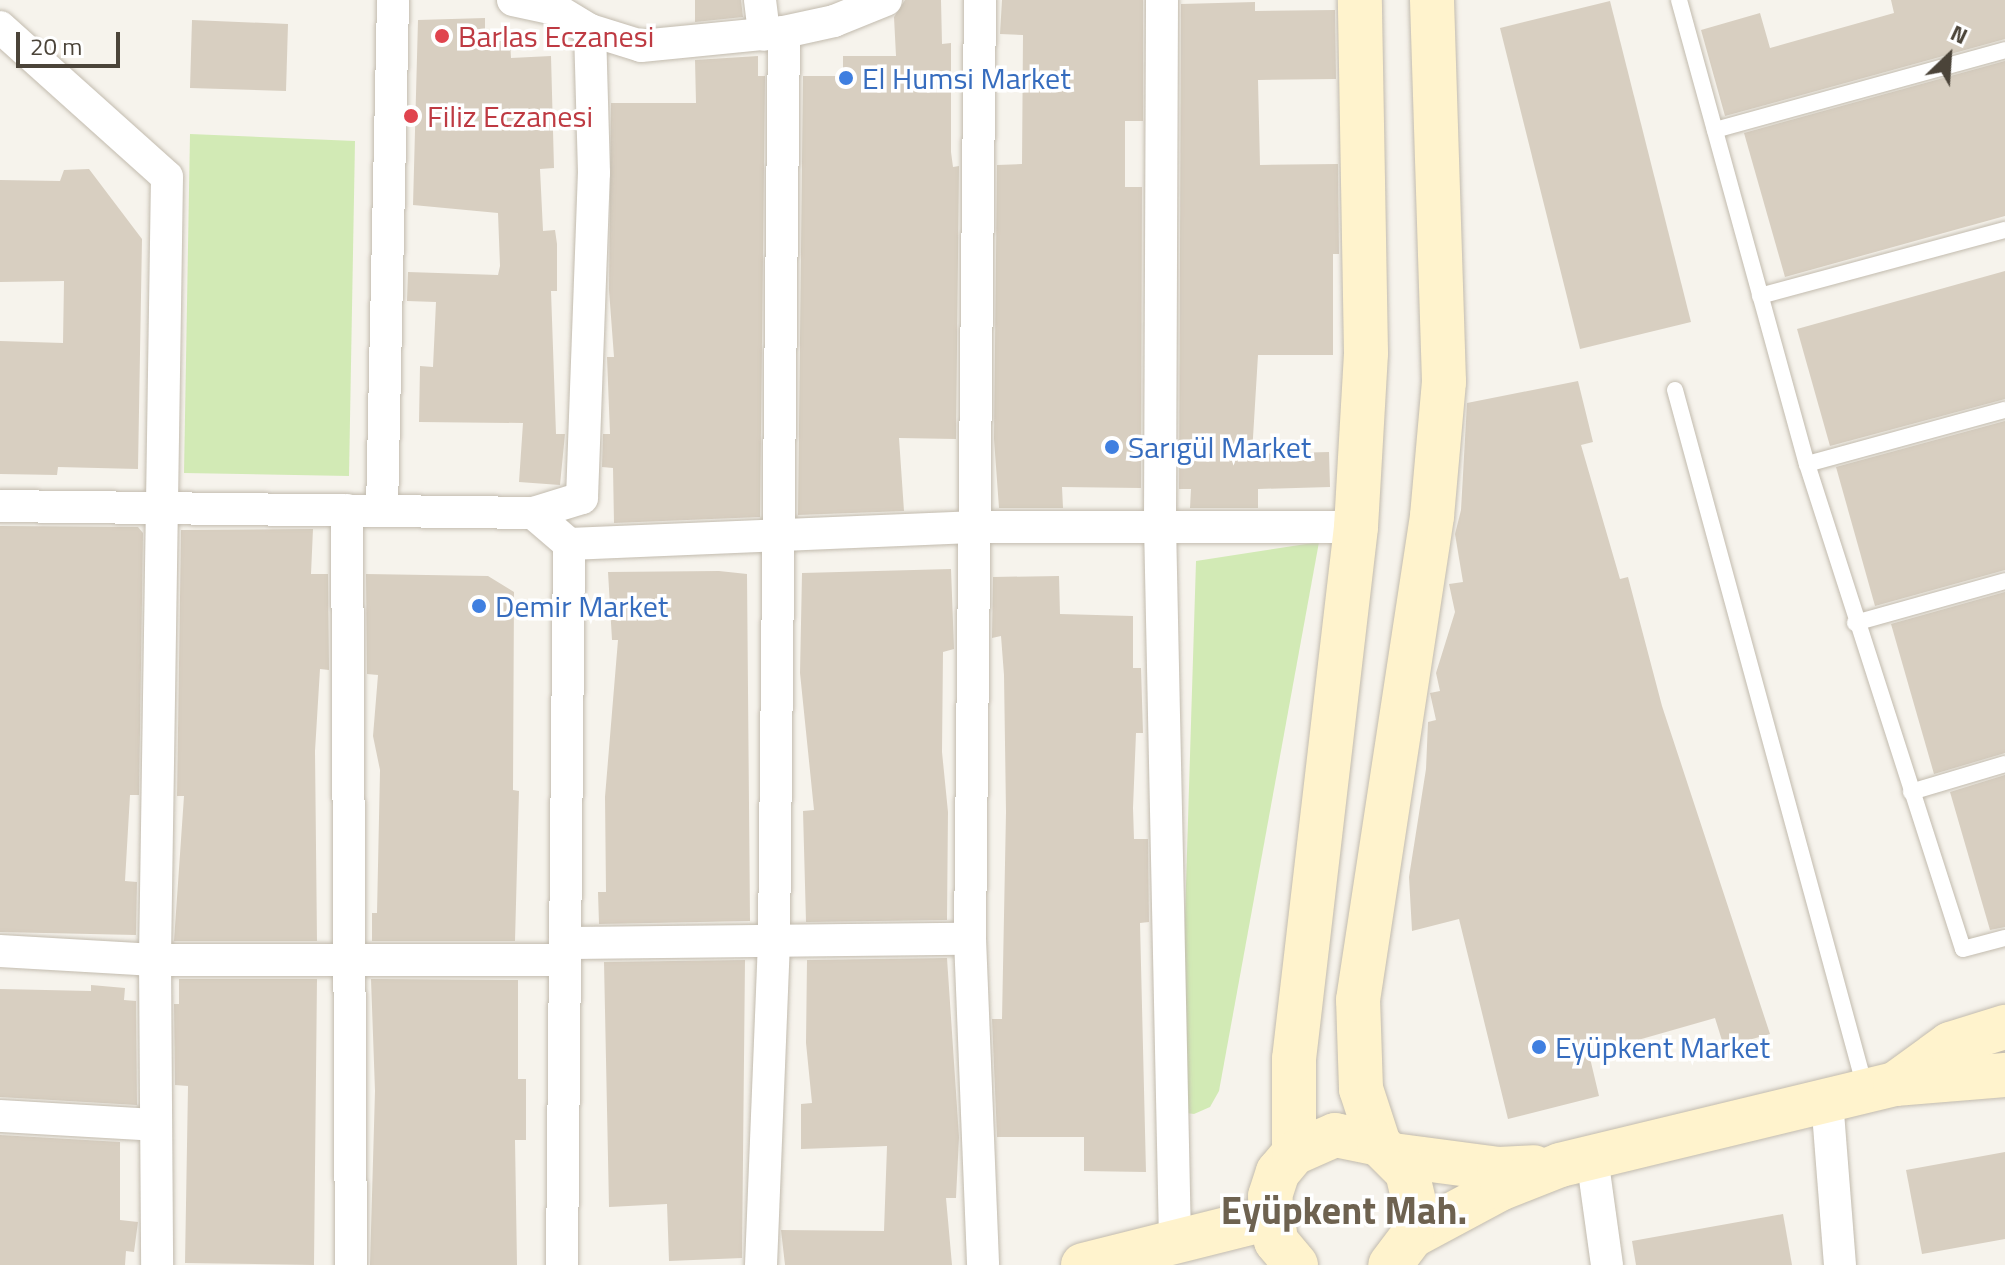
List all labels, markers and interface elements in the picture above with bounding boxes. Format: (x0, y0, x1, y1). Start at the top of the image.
scale bar (20, 16, 124, 66)
north arrow (1909, 16, 1989, 96)
text: N (1945, 16, 1973, 53)
place label: Barlas Eczanesi (458, 18, 654, 54)
marker: Barlas Eczanesi (433, 27, 451, 45)
text: 20 m (30, 28, 82, 64)
place label: El Humsi Market (862, 60, 1071, 96)
marker: El Humsi Market (837, 69, 855, 87)
place label: Filiz Eczanesi (427, 98, 593, 134)
marker: Filiz Eczanesi (402, 107, 420, 125)
place label: Sarıgül Market (1128, 429, 1311, 465)
marker: Sarıgül Market (1103, 438, 1121, 456)
place label: Demir Market (495, 588, 668, 624)
marker: Demir Market (470, 597, 488, 615)
place label: Eyüpkent Market (1555, 1029, 1770, 1065)
marker: Eyüpkent Market (1530, 1038, 1548, 1056)
district label: Eyüpkent Mah. (1221, 1188, 1467, 1234)

